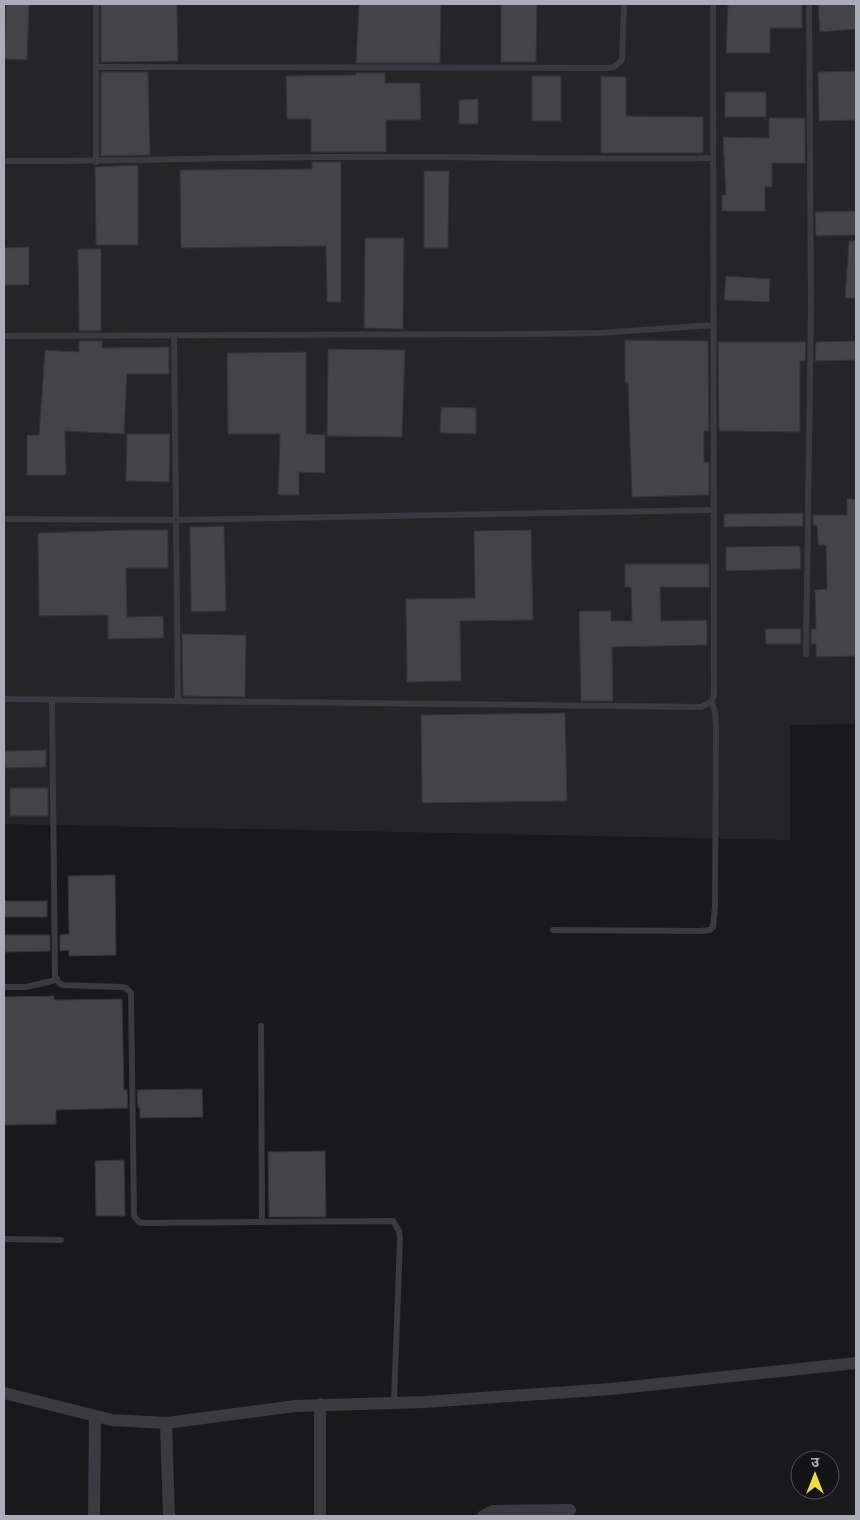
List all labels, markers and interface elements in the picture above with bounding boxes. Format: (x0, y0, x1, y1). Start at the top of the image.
north arrow (790, 1450, 840, 1500)
text: उ (811, 1454, 820, 1471)

